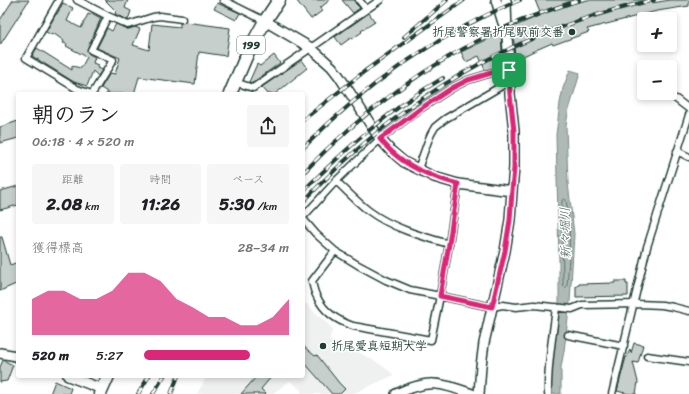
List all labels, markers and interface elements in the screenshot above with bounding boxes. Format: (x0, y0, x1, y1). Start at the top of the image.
map controls (637, 12, 677, 100)
button: + (637, 12, 677, 52)
place label: 折尾警察署折尾駅前交番 (432, 21, 564, 43)
marker: 折尾警察署折尾駅前交番 (567, 27, 577, 37)
road number: 199 (237, 36, 265, 54)
pin (492, 53, 526, 87)
icon: arrive (498, 59, 520, 81)
button: − (637, 60, 677, 100)
text: 朝のラン (32, 95, 120, 134)
button: share (247, 105, 289, 147)
text: 06:18 · 4 × 520 m (32, 130, 134, 153)
text: 距離 (62, 170, 84, 189)
text: 時間 (149, 170, 171, 189)
text: ペース (232, 170, 264, 189)
text: 2.08 (46, 189, 82, 219)
text: 11:26 (141, 189, 180, 219)
text: 5:30 (219, 189, 255, 219)
text: km (82, 197, 99, 216)
text: /km (255, 197, 277, 216)
water label: 新々堀川 (553, 207, 577, 259)
text: 獲得標高 (32, 236, 84, 259)
text: 28–34 m (238, 236, 289, 259)
place label: 折尾愛真短期大学 (331, 335, 427, 357)
marker: 折尾愛真短期大学 (318, 341, 328, 351)
text: 520 m (32, 344, 69, 367)
text: 5:27 (96, 344, 123, 367)

